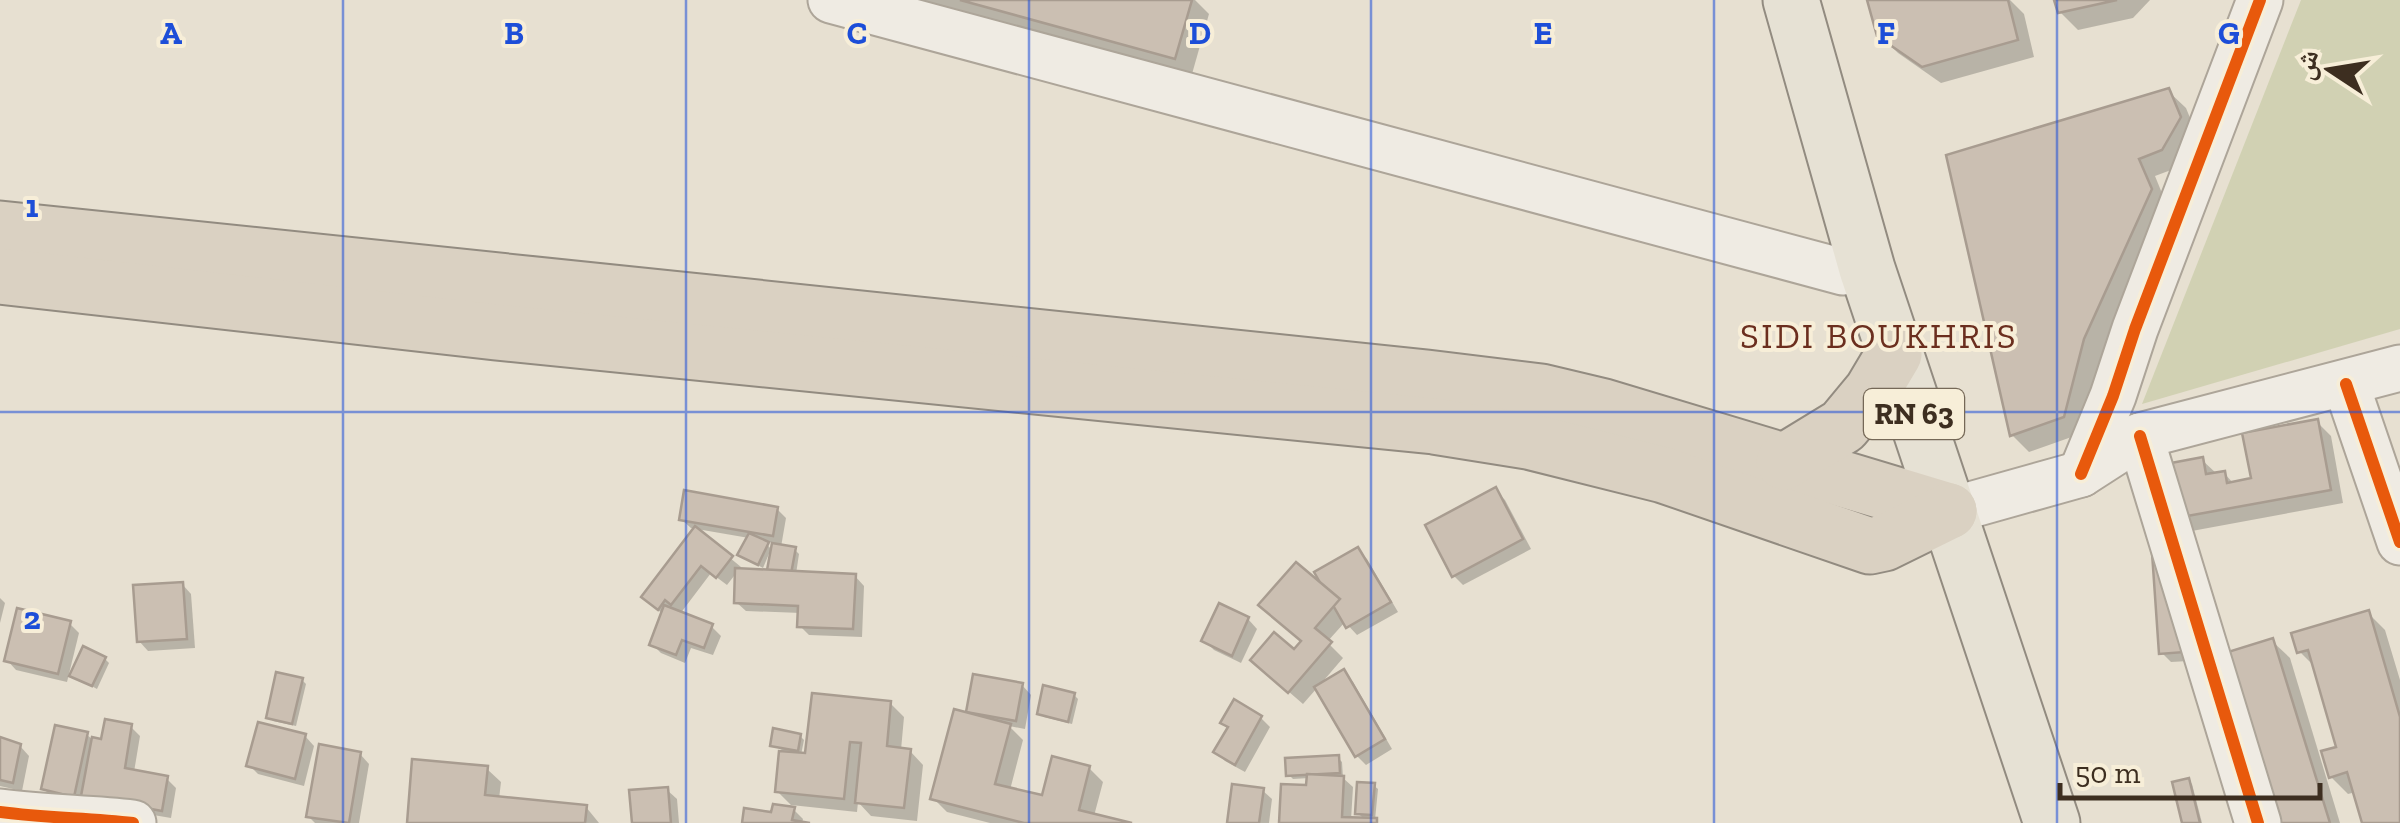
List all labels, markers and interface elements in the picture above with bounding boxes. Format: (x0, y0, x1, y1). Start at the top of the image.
text: A (160, 14, 182, 52)
text: B (504, 14, 524, 52)
text: C (847, 14, 867, 52)
text: D (1189, 14, 1211, 52)
text: E (1534, 14, 1552, 52)
text: F (1877, 14, 1895, 52)
text: G (2218, 14, 2240, 52)
north arrow (2280, 20, 2380, 120)
text: ش (2287, 47, 2325, 83)
text: 1 (26, 187, 39, 225)
district label: SIDI BOUKHRIS (1740, 315, 2018, 357)
road number: RN 63 (1864, 389, 1964, 439)
text: 2 (23, 599, 41, 637)
scale bar (2060, 738, 2320, 800)
text: 50 m (2075, 755, 2140, 791)

